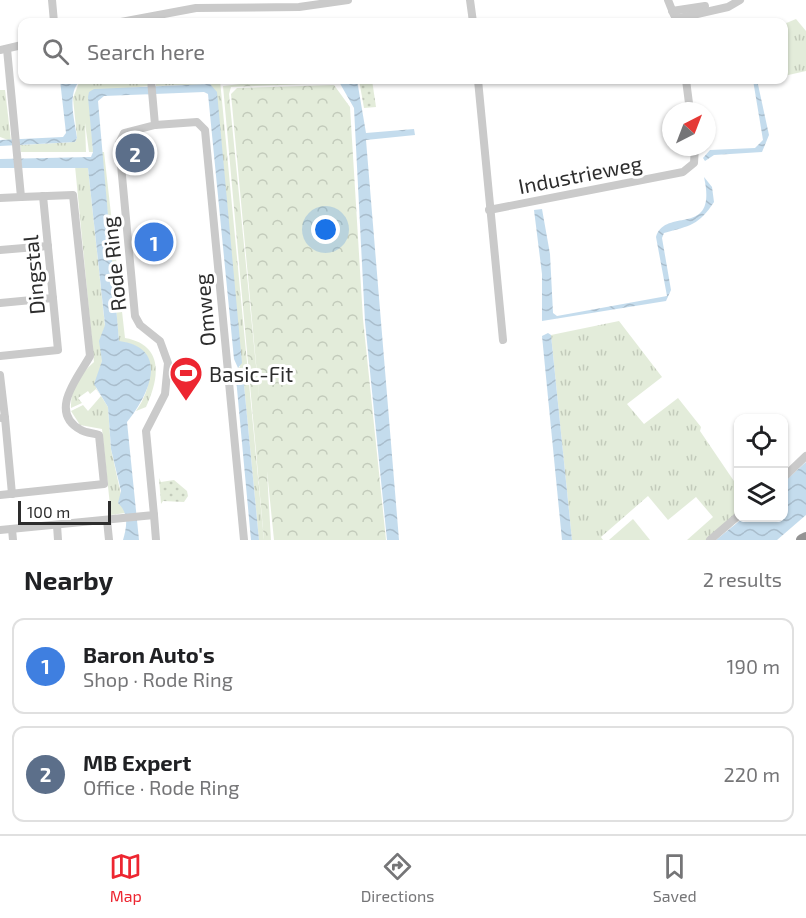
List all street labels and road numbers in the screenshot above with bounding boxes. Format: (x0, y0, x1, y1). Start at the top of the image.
street label: Industrieweg (516, 150, 644, 198)
street label: Rode Ring (96, 215, 130, 312)
street label: Dingstal (17, 234, 49, 316)
street label: Omweg (188, 272, 220, 347)

